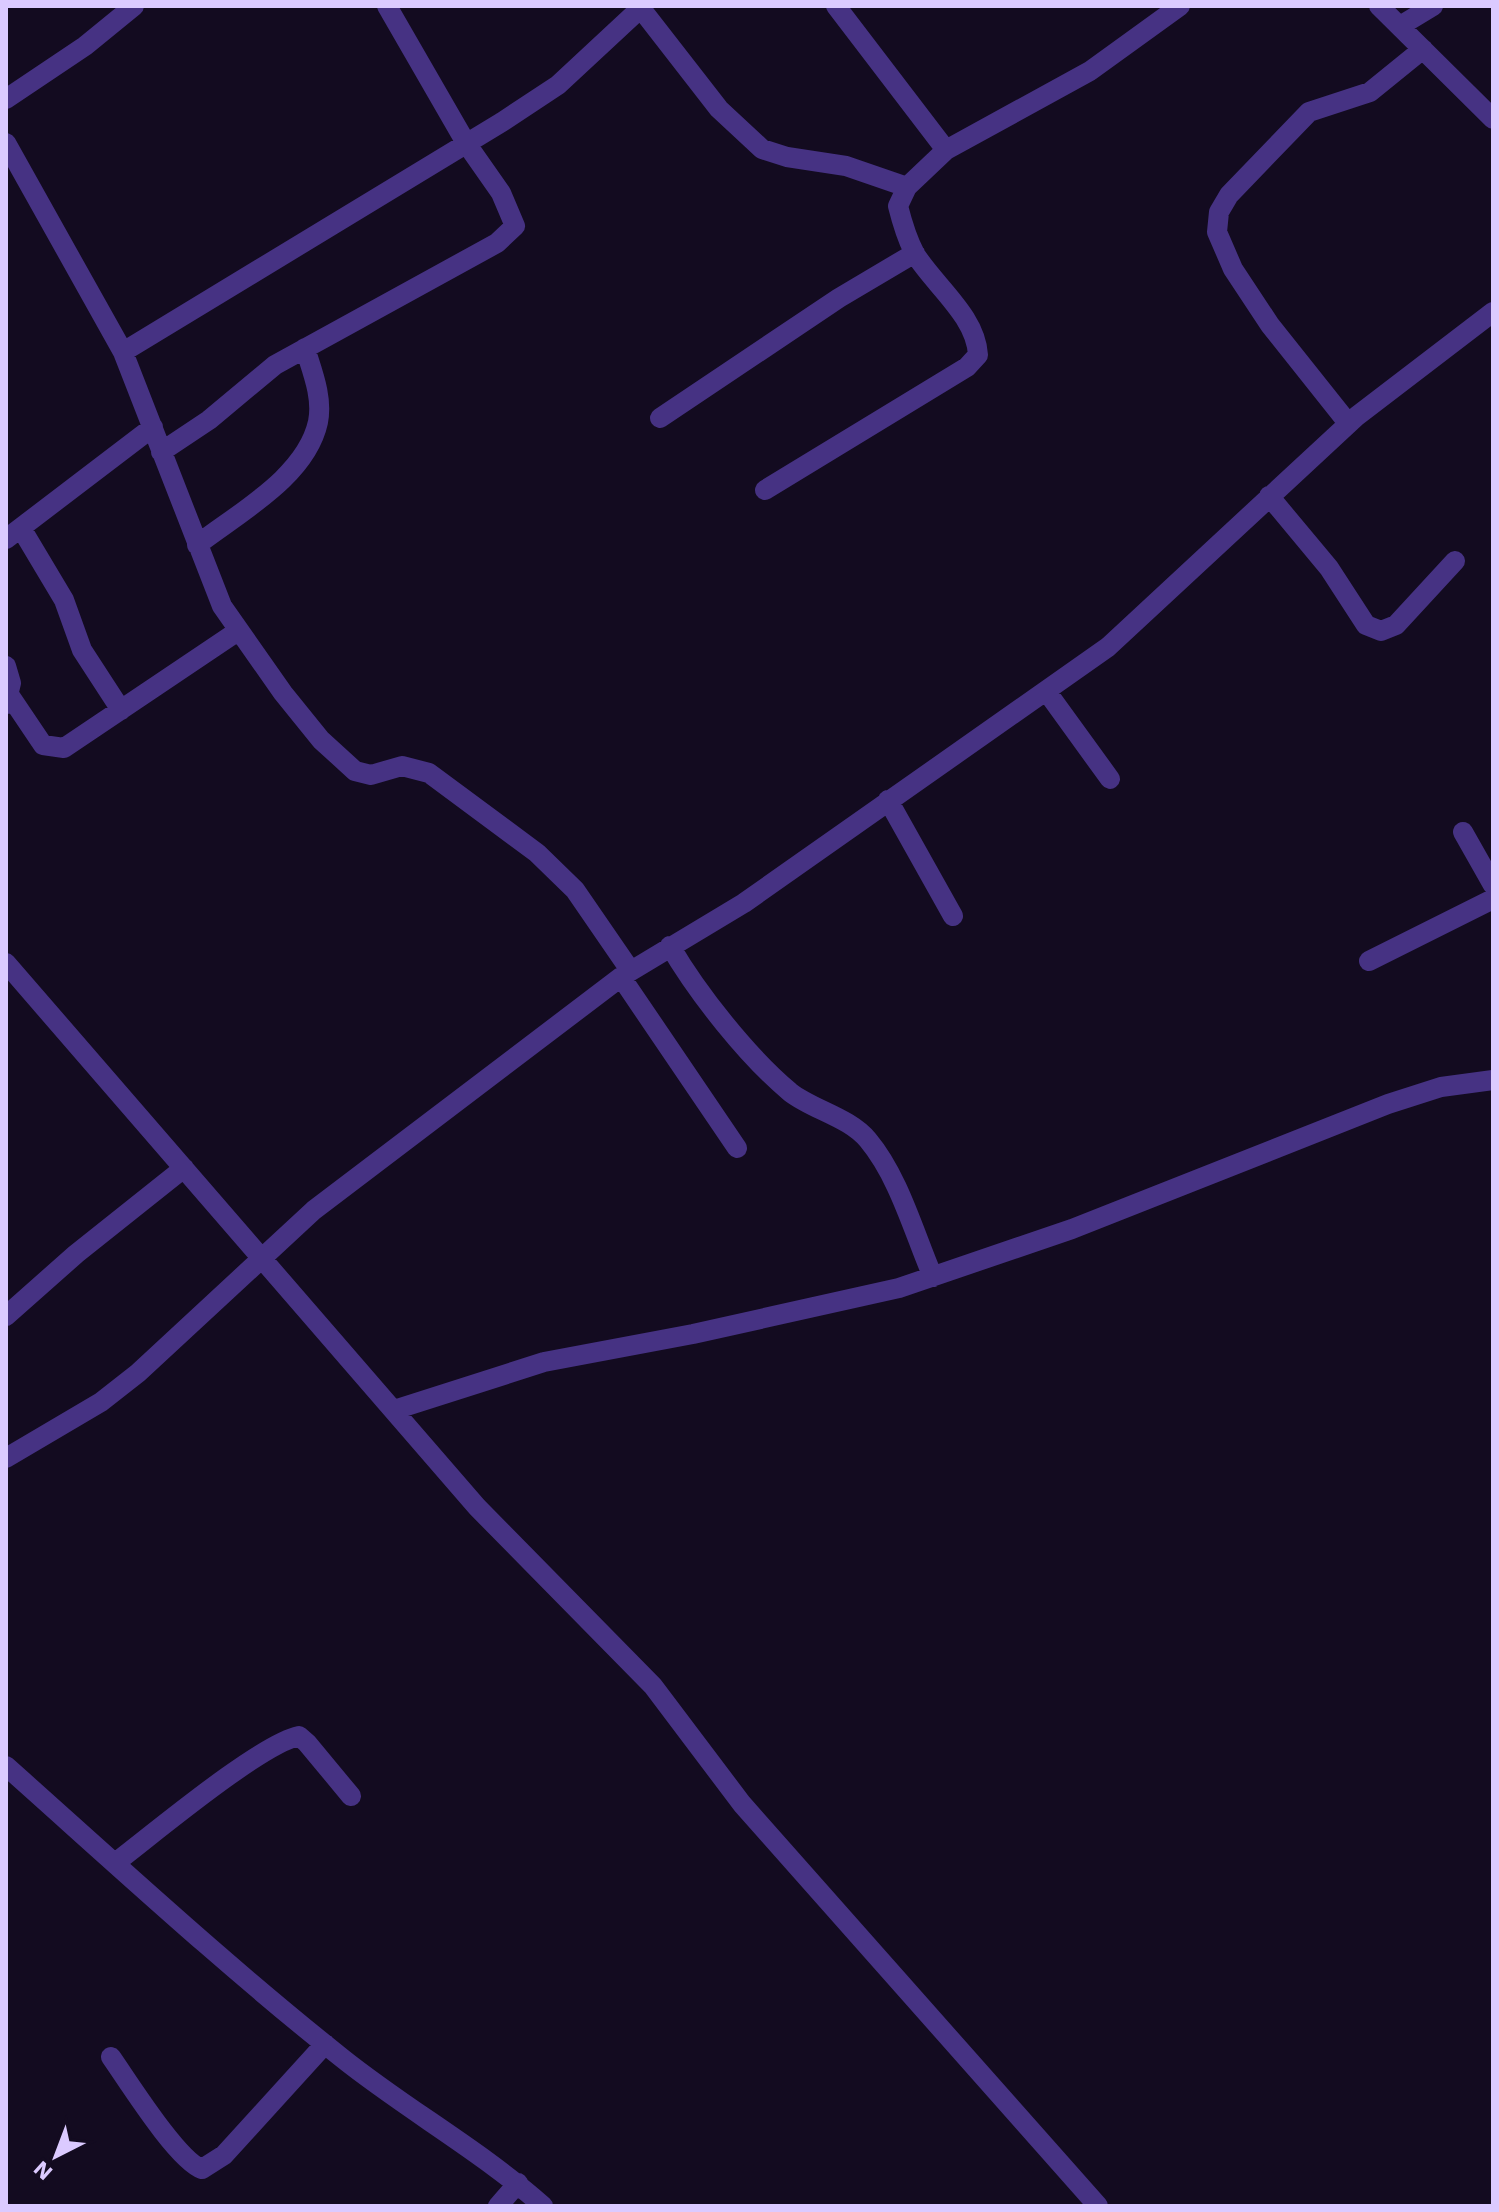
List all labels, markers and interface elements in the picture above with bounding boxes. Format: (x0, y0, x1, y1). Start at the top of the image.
north arrow (16, 2116, 96, 2196)
text: N (29, 2156, 57, 2185)

